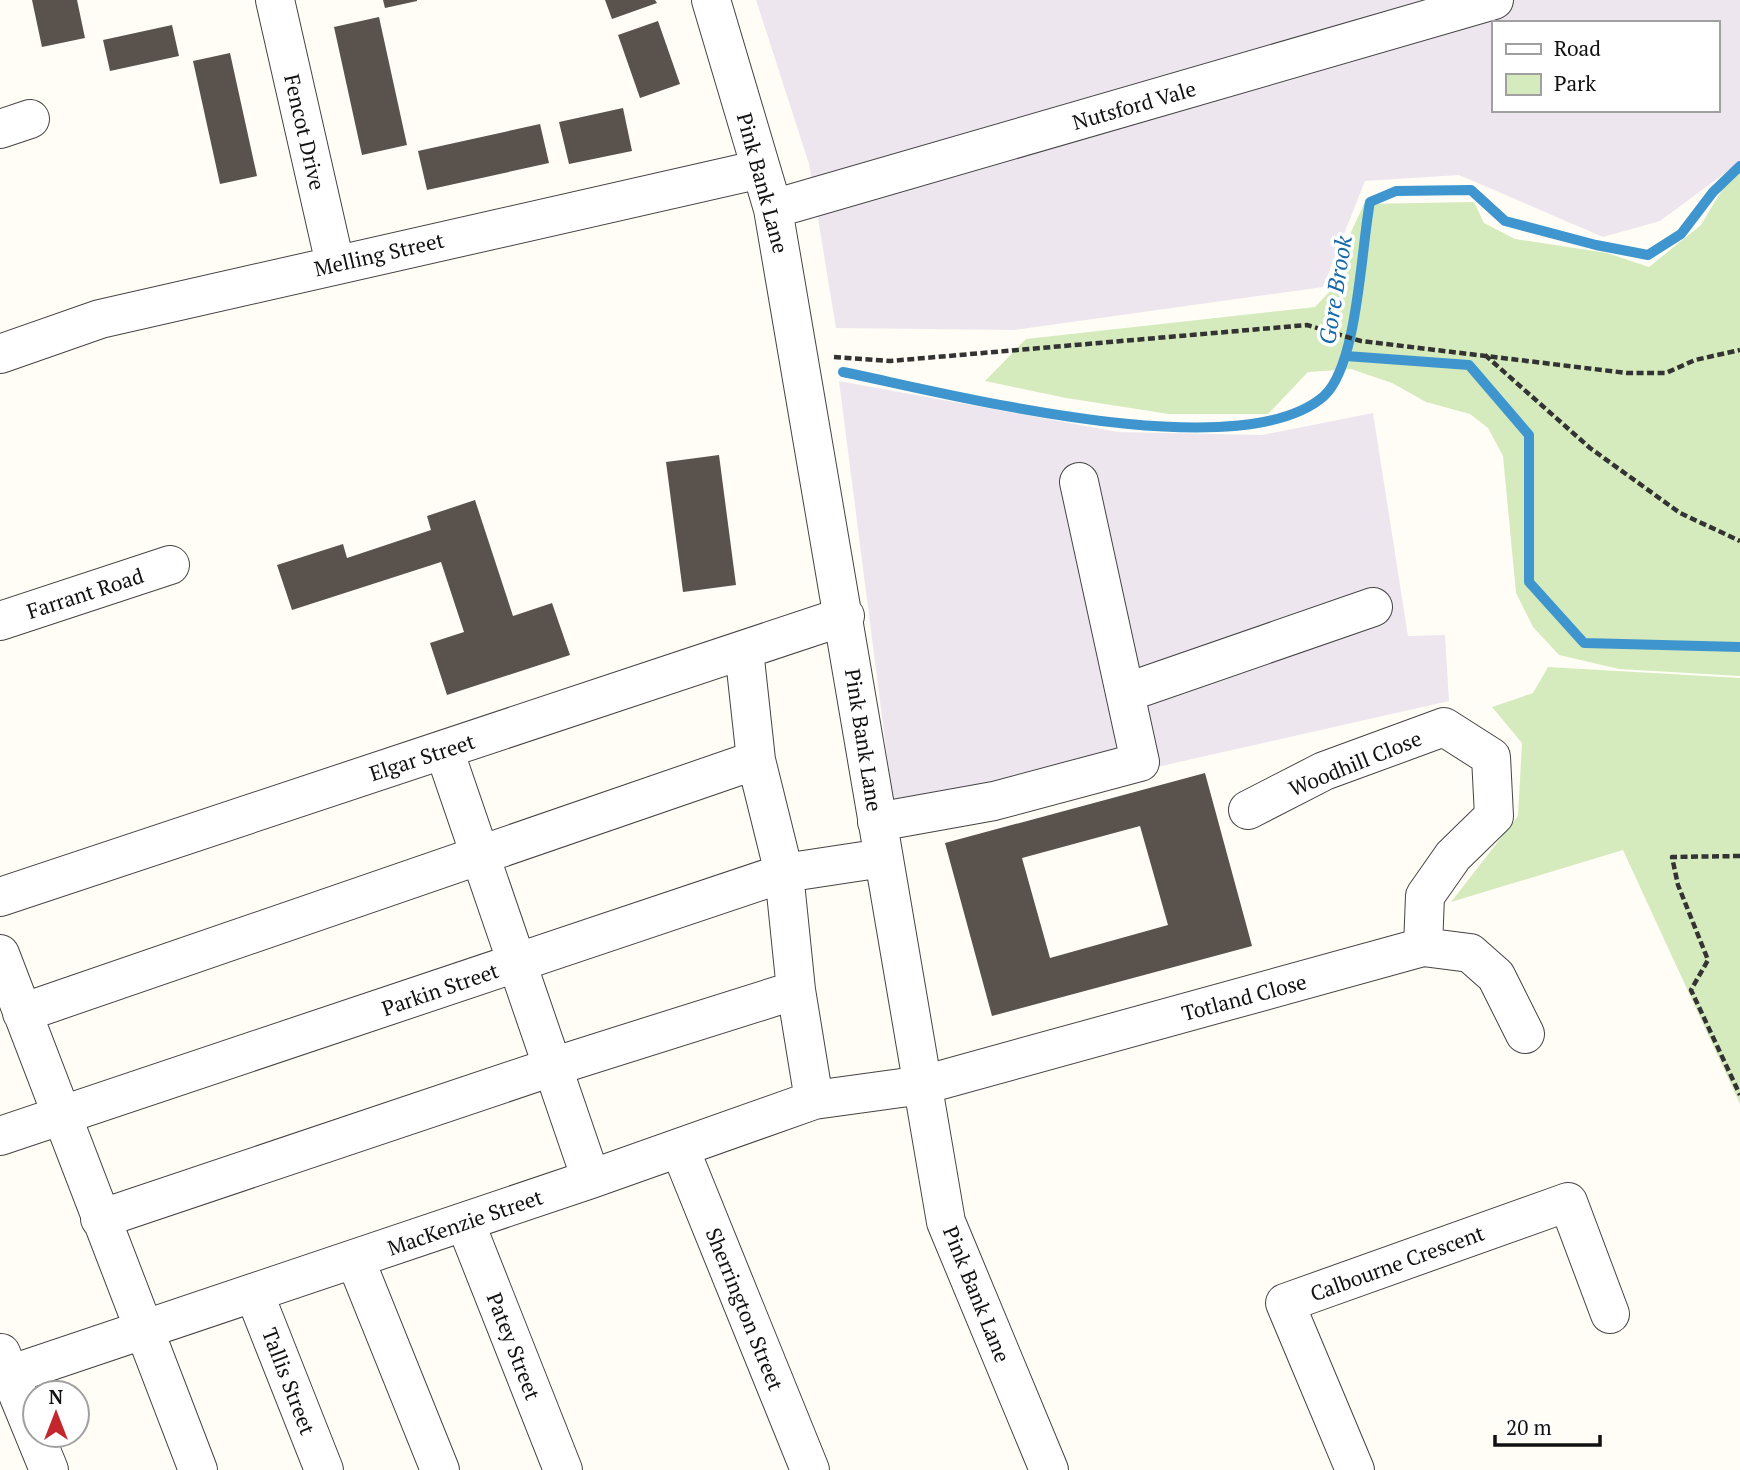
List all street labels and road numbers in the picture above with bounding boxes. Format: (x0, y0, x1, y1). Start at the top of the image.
street label: Fencot Drive (278, 71, 332, 193)
street label: Nutsford Vale (1069, 74, 1199, 136)
street label: Pink Bank Lane (731, 110, 795, 256)
street label: Melling Street (311, 225, 447, 283)
street label: Farrant Road (23, 561, 147, 625)
street label: Pink Bank Lane (839, 667, 889, 813)
street label: Woodhill Close (1285, 724, 1425, 802)
street label: Elgar Street (366, 727, 479, 787)
street label: Parkin Street (378, 956, 502, 1022)
street label: Totland Close (1178, 967, 1310, 1027)
street label: MacKenzie Street (384, 1182, 547, 1262)
street label: Calbourne Crescent (1306, 1218, 1488, 1307)
street label: Pink Bank Lane (937, 1222, 1017, 1366)
street label: Sherrington Street (700, 1223, 790, 1395)
street label: Patey Street (481, 1288, 547, 1404)
street label: Tallis Street (256, 1324, 322, 1439)

